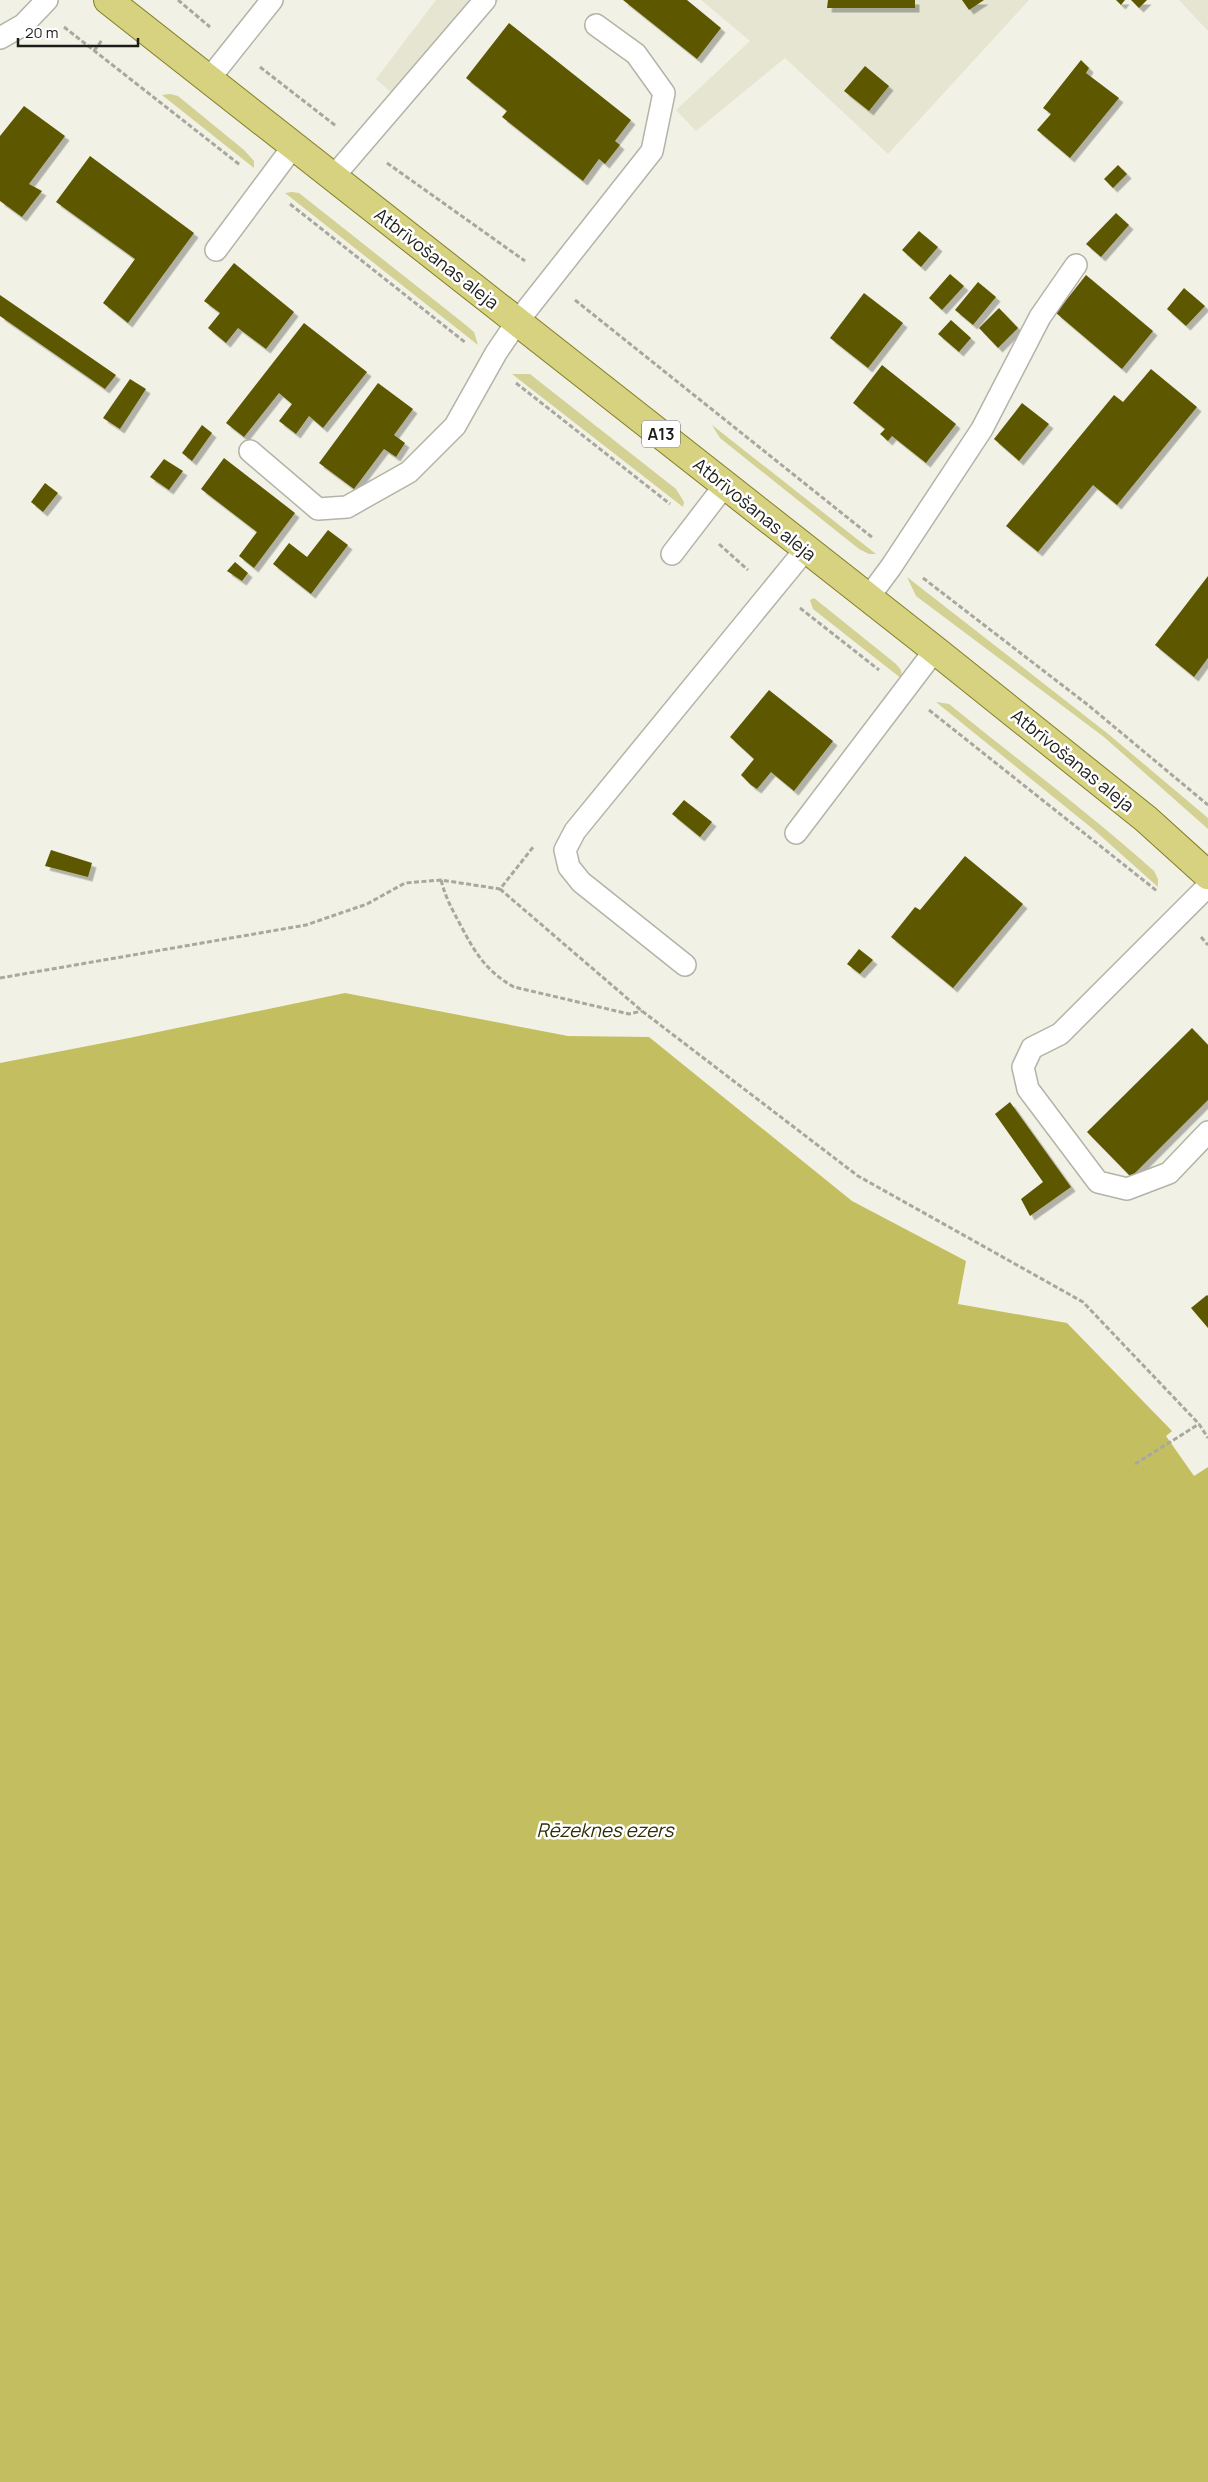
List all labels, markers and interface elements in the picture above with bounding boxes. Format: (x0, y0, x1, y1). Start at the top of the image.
scale bar (18, 15, 138, 47)
text: 20 m (25, 22, 58, 43)
street label: Atbrīvošanas aleja (370, 202, 504, 314)
road number: A13 (642, 420, 680, 448)
street label: Atbrīvošanas aleja (689, 452, 821, 566)
street label: Atbrīvošanas aleja (1007, 703, 1139, 817)
water label: Rēzeknes ezers (537, 1817, 676, 1843)

